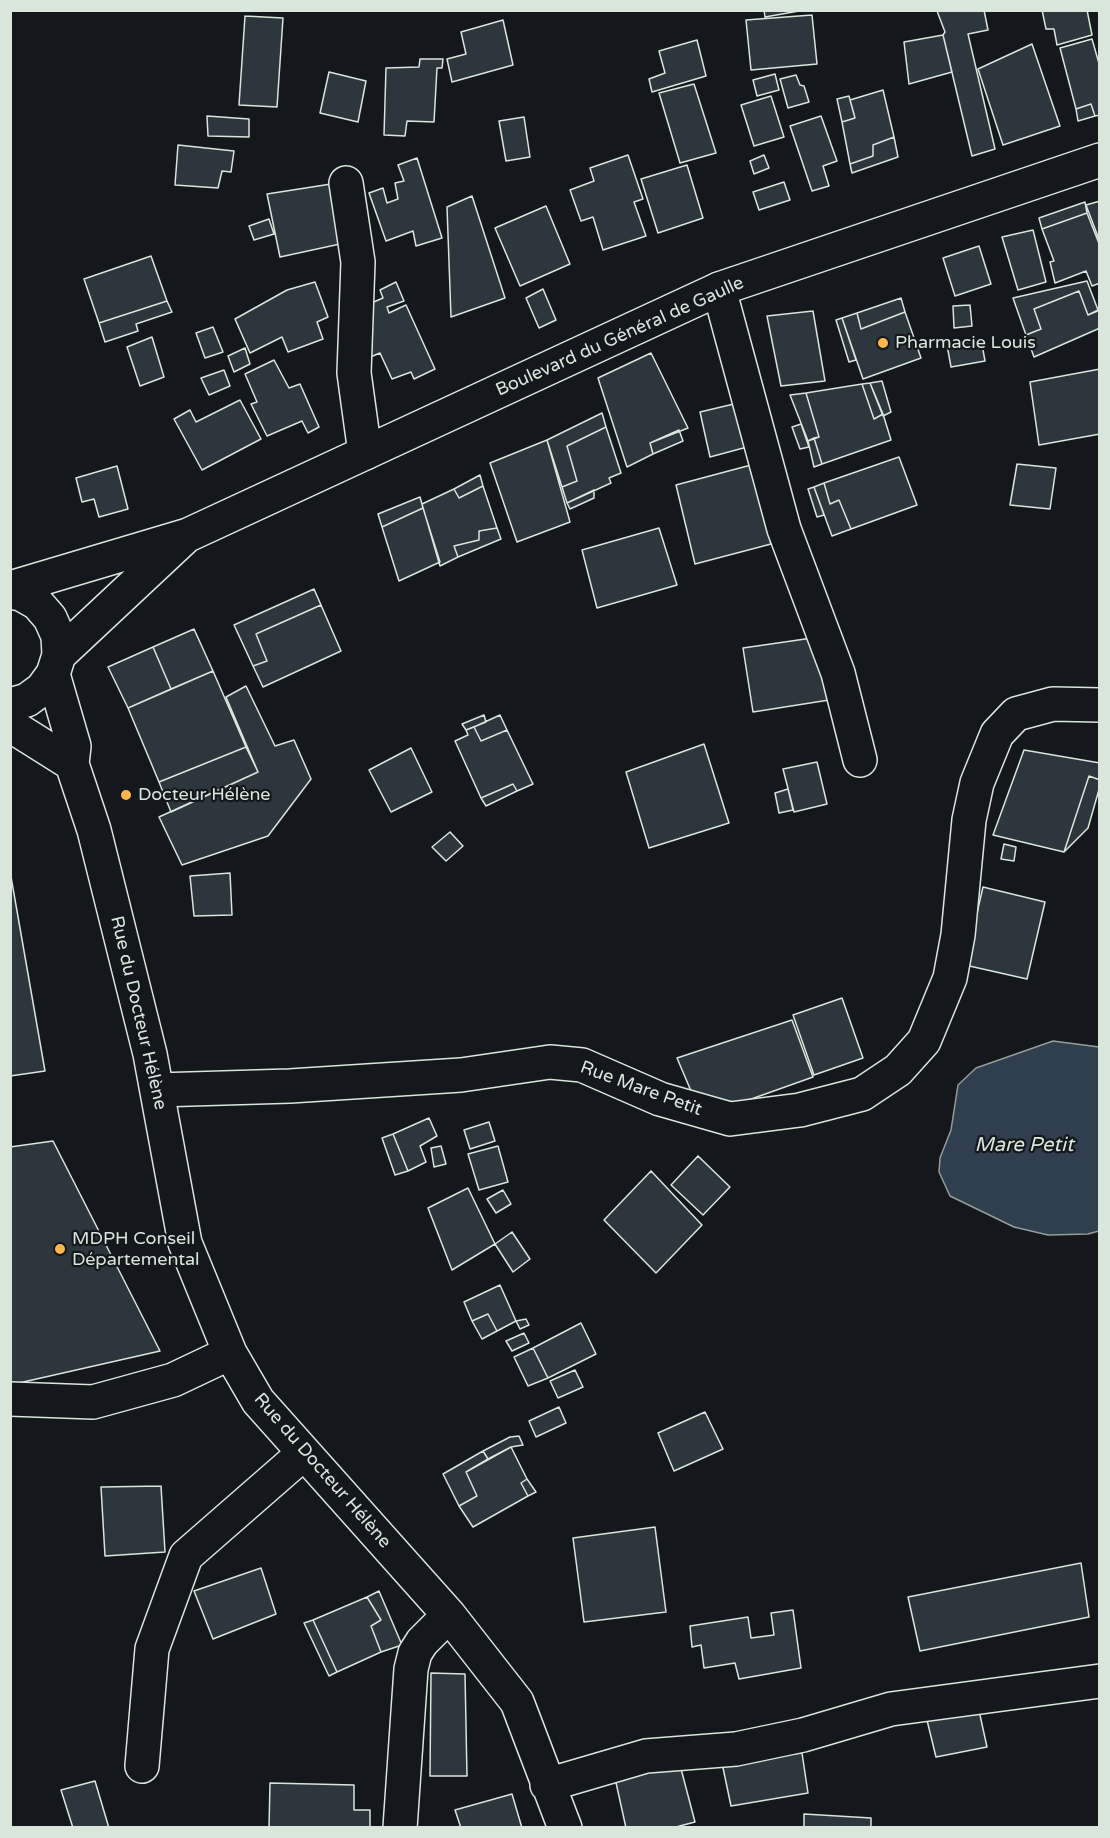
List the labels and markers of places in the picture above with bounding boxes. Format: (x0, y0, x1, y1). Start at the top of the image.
place label: Pharmacie Louis (895, 332, 1036, 354)
marker: Pharmacie Louis (876, 336, 890, 350)
place label: Docteur Hélène (138, 784, 271, 806)
marker: Docteur Hélène (119, 788, 133, 802)
place label: MDPH Conseil Départemental (72, 1228, 200, 1270)
marker: MDPH Conseil Départemental (53, 1242, 67, 1256)

